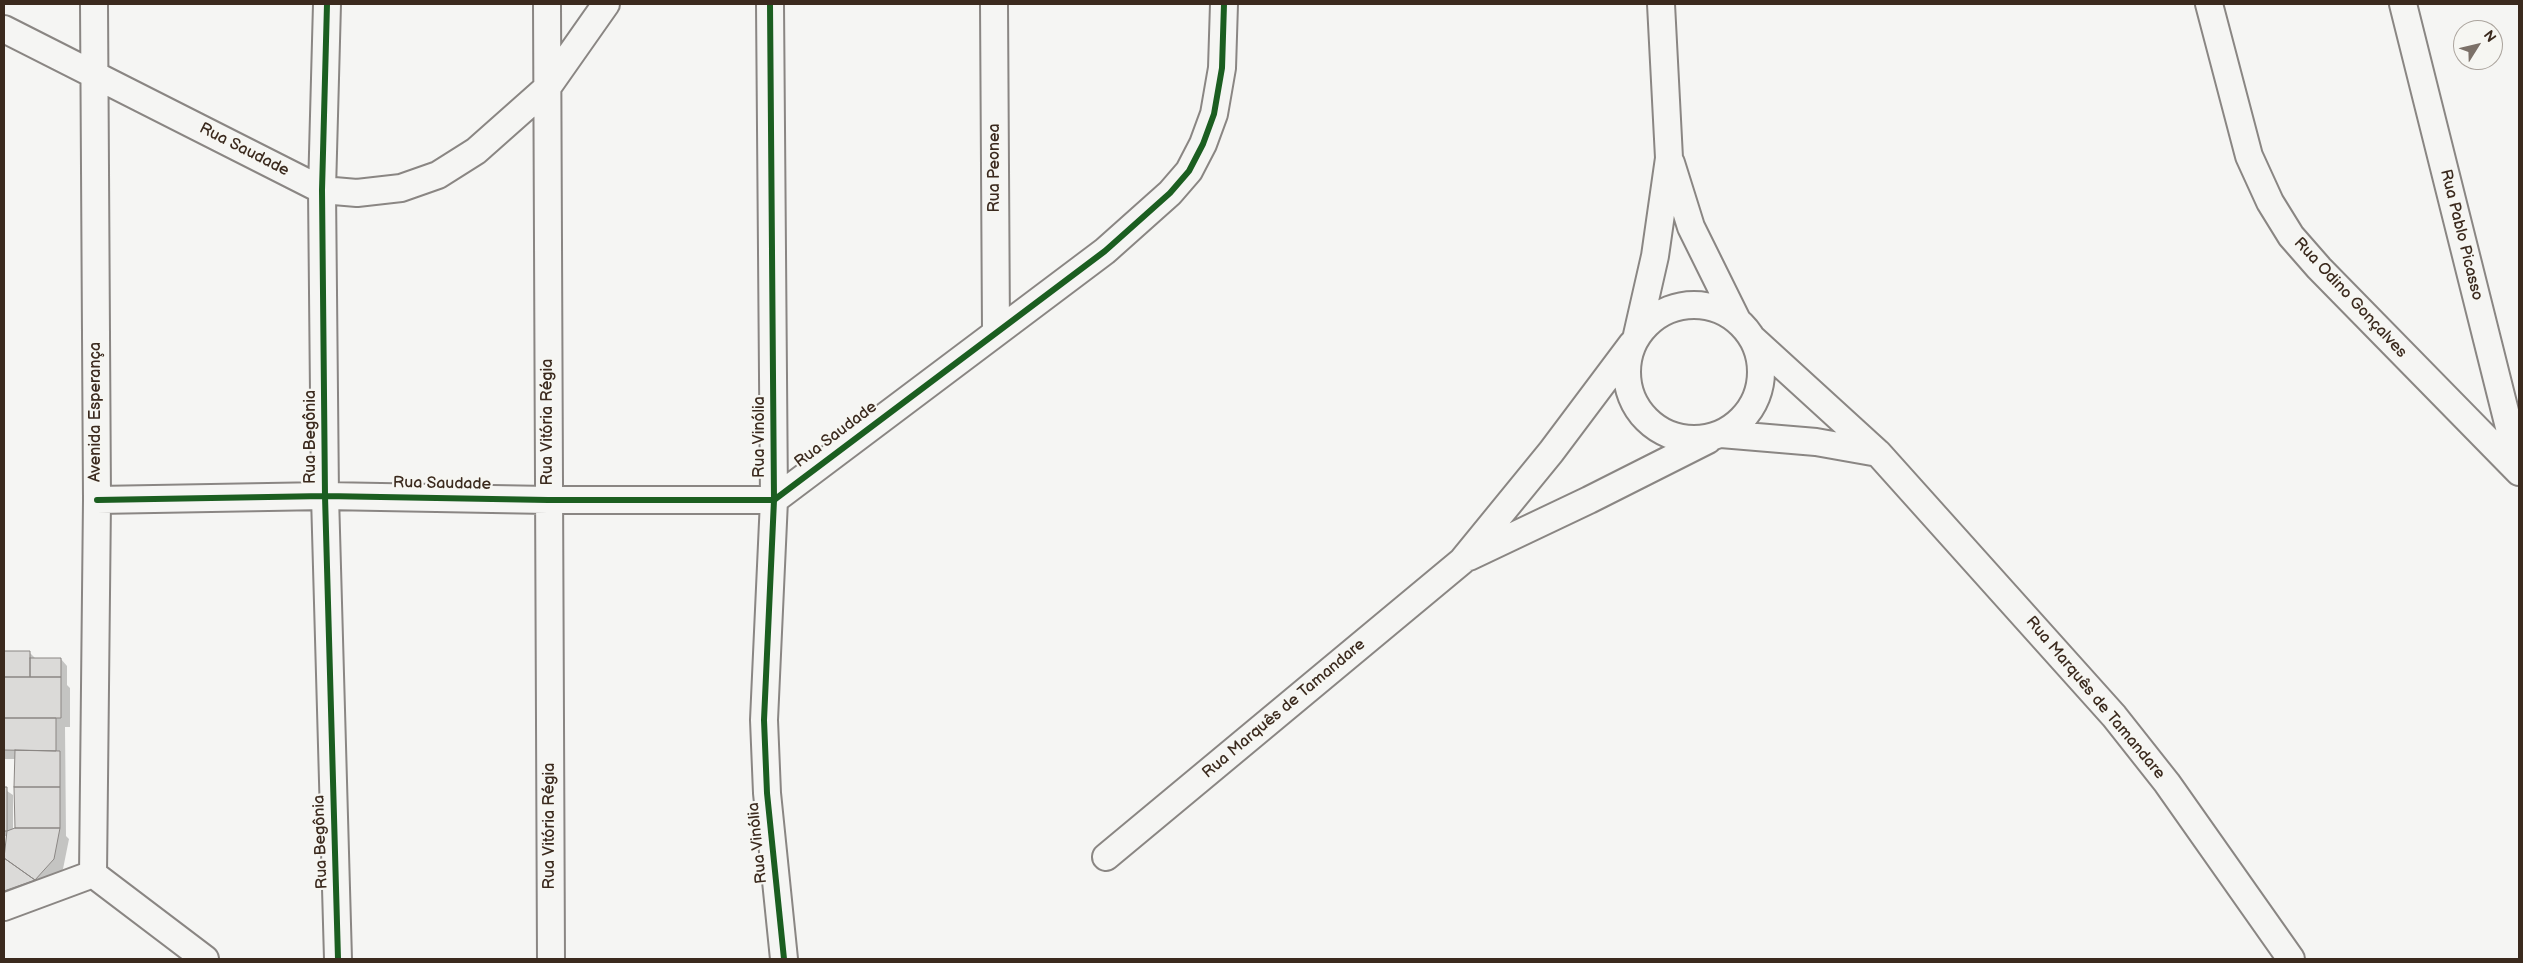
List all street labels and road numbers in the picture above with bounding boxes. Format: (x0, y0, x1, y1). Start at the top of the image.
street label: Rua Saudade (196, 119, 292, 181)
street label: Rua Peonea (985, 123, 1005, 213)
street label: Rua Pablo Picasso (2435, 168, 2487, 302)
street label: Rua Odino Gonçalves (2289, 234, 2411, 362)
street label: Avenida Esperança (86, 342, 106, 482)
street label: Rua Vitória Régia (538, 359, 558, 485)
street label: Rua Begônia (301, 390, 321, 484)
street label: Rua Vinólia (750, 396, 770, 478)
street label: Rua Saudade (791, 398, 881, 472)
street label: Rua Saudade (393, 474, 491, 494)
street label: Rua Marquês de Tamandare (2021, 613, 2169, 783)
street label: Rua Marquês de Tamandare (1199, 635, 1369, 783)
street label: Rua Vitória Régia (540, 763, 560, 889)
street label: Rua Begônia (310, 795, 332, 889)
street label: Rua Vinólia (744, 801, 772, 885)

